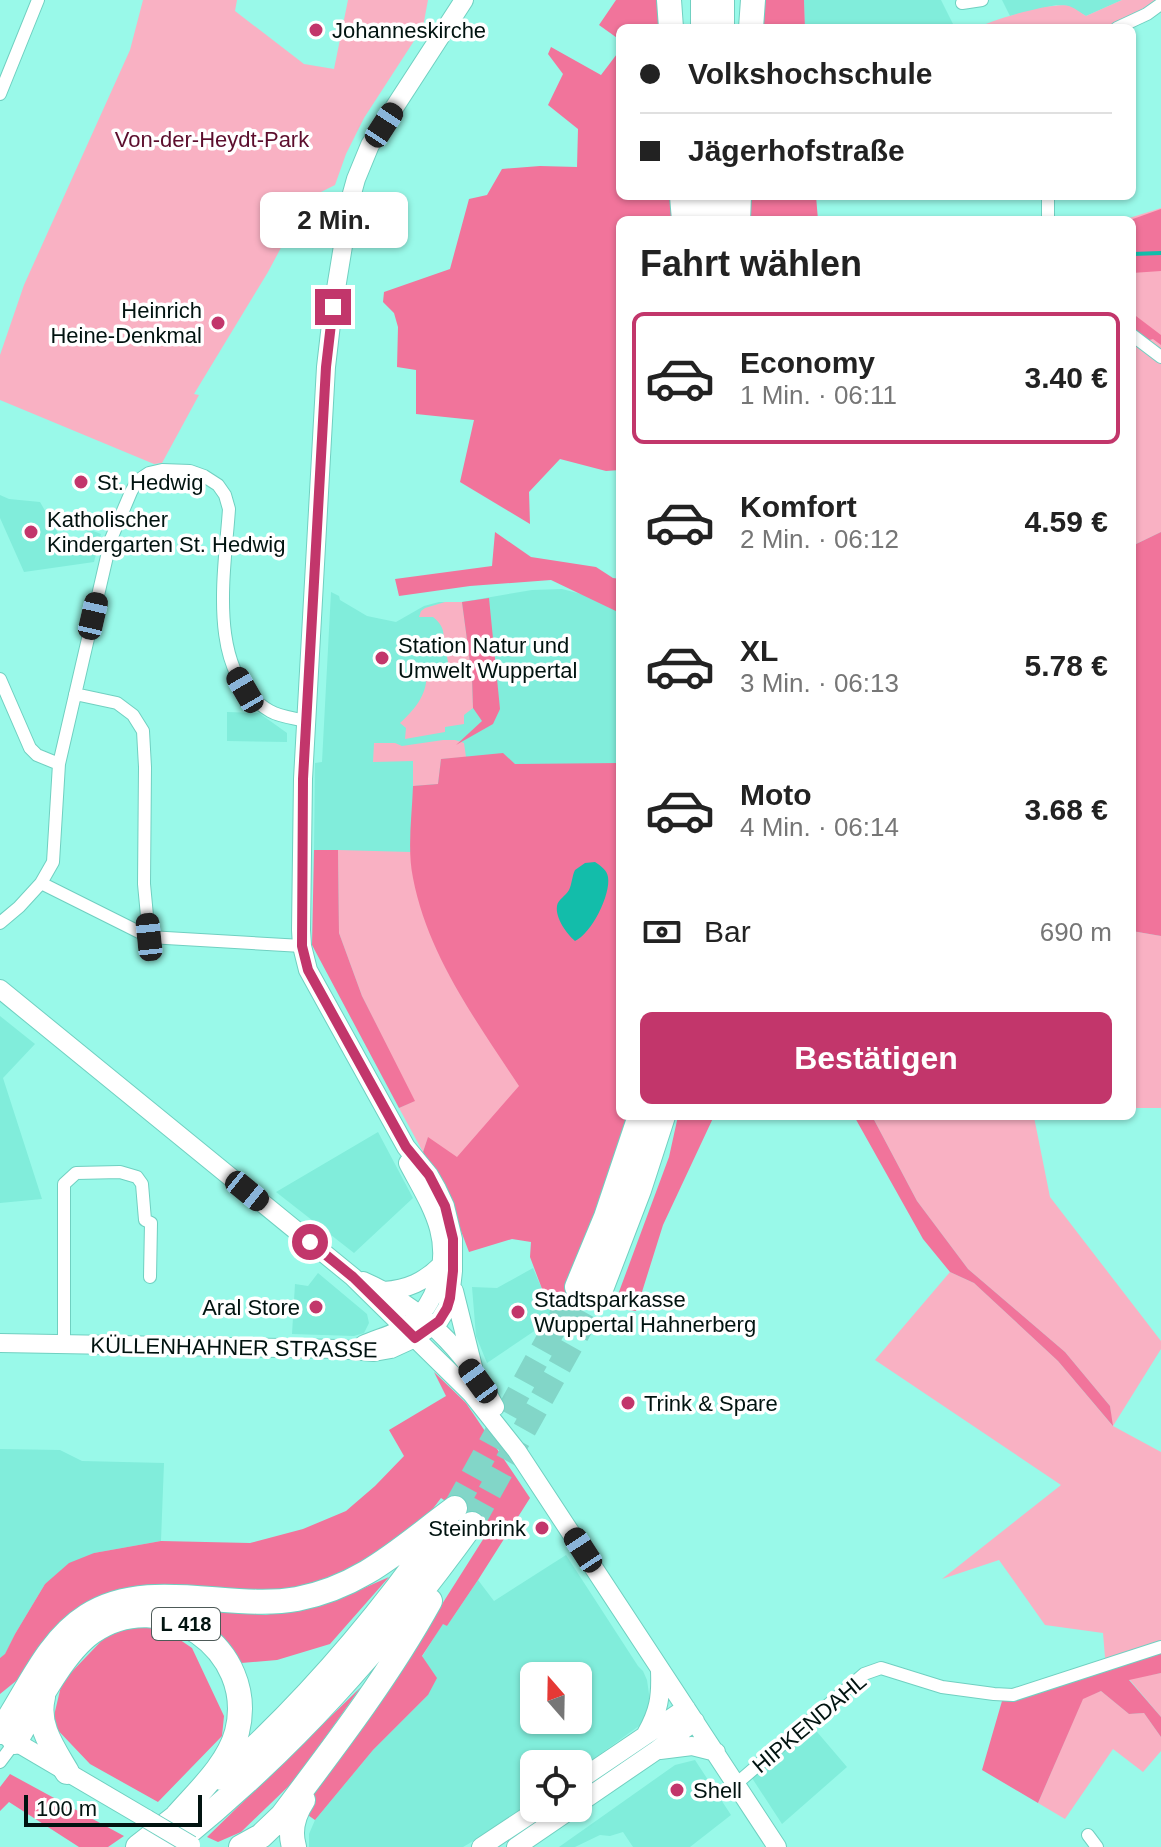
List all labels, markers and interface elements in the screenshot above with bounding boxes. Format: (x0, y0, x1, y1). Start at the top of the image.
place label: Johanneskirche (332, 18, 486, 43)
marker: Johanneskirche (307, 21, 325, 39)
text: Volkshochschule (688, 57, 933, 90)
car (361, 98, 407, 152)
park label: Von-der-Heydt-Park (115, 127, 310, 152)
text: Jägerhofstraße (688, 134, 905, 167)
callout: 2 Min. (259, 191, 407, 247)
text: 2 Min. (297, 205, 371, 235)
text: Fahrt wählen (640, 243, 862, 284)
route end (315, 289, 351, 325)
place label: Heinrich Heine-Denkmal (50, 298, 202, 348)
marker: Heinrich Heine-Denkmal (209, 314, 227, 332)
icon: car (644, 342, 716, 414)
text: Economy (740, 346, 875, 379)
text: 3.40 € (1025, 361, 1108, 394)
text: 1 Min. · 06:11 (740, 380, 897, 410)
place label: St. Hedwig (97, 470, 203, 495)
marker: St. Hedwig (72, 473, 90, 491)
icon: car (644, 486, 716, 558)
text: Komfort (740, 490, 857, 523)
text: 4.59 € (1025, 505, 1108, 538)
place label: Katholischer Kindergarten St. Hedwig (47, 507, 285, 557)
marker: Katholischer Kindergarten St. Hedwig (22, 523, 40, 541)
text: 2 Min. · 06:12 (740, 524, 899, 554)
car (76, 590, 110, 642)
icon: car (644, 630, 716, 702)
place label: Station Natur und Umwelt Wuppertal (398, 633, 577, 683)
text: XL (740, 634, 778, 667)
marker: Station Natur und Umwelt Wuppertal (373, 649, 391, 667)
text: 5.78 € (1025, 649, 1108, 682)
car (223, 663, 267, 717)
text: 3 Min. · 06:13 (740, 668, 899, 698)
icon: car (644, 774, 716, 846)
text: Moto (740, 778, 812, 811)
text: 3.68 € (1025, 793, 1108, 826)
text: 4 Min. · 06:14 (740, 812, 899, 842)
icon: cash (640, 910, 684, 954)
car (135, 912, 163, 962)
text: Bar (704, 915, 751, 948)
text: 690 m (1040, 917, 1112, 947)
button: Bestätigen (640, 1012, 1112, 1104)
car (221, 1167, 273, 1215)
route start (292, 1224, 328, 1260)
place label: Stadtsparkasse Wuppertal Hahnerberg (534, 1287, 756, 1337)
place label: Aral Store (202, 1295, 300, 1320)
marker: Aral Store (307, 1298, 325, 1316)
marker: Stadtsparkasse Wuppertal Hahnerberg (509, 1303, 527, 1321)
street label: KÜLLENHAHNER STRASSE (90, 1332, 378, 1363)
car (454, 1355, 502, 1407)
place label: Trink & Spare (644, 1391, 778, 1416)
marker: Trink & Spare (619, 1394, 637, 1412)
place label: Steinbrink (428, 1516, 527, 1541)
marker: Steinbrink (533, 1519, 551, 1537)
car (560, 1523, 606, 1577)
road number: L 418 (152, 1608, 220, 1640)
north arrow (520, 1662, 592, 1734)
map controls (520, 1662, 592, 1822)
street label: HIPKENDAHL (747, 1669, 871, 1778)
button: locate (520, 1750, 592, 1822)
place label: Shell (693, 1778, 742, 1803)
marker: Shell (668, 1781, 686, 1799)
scale bar (24, 1791, 202, 1827)
text: 100 m (36, 1796, 97, 1821)

